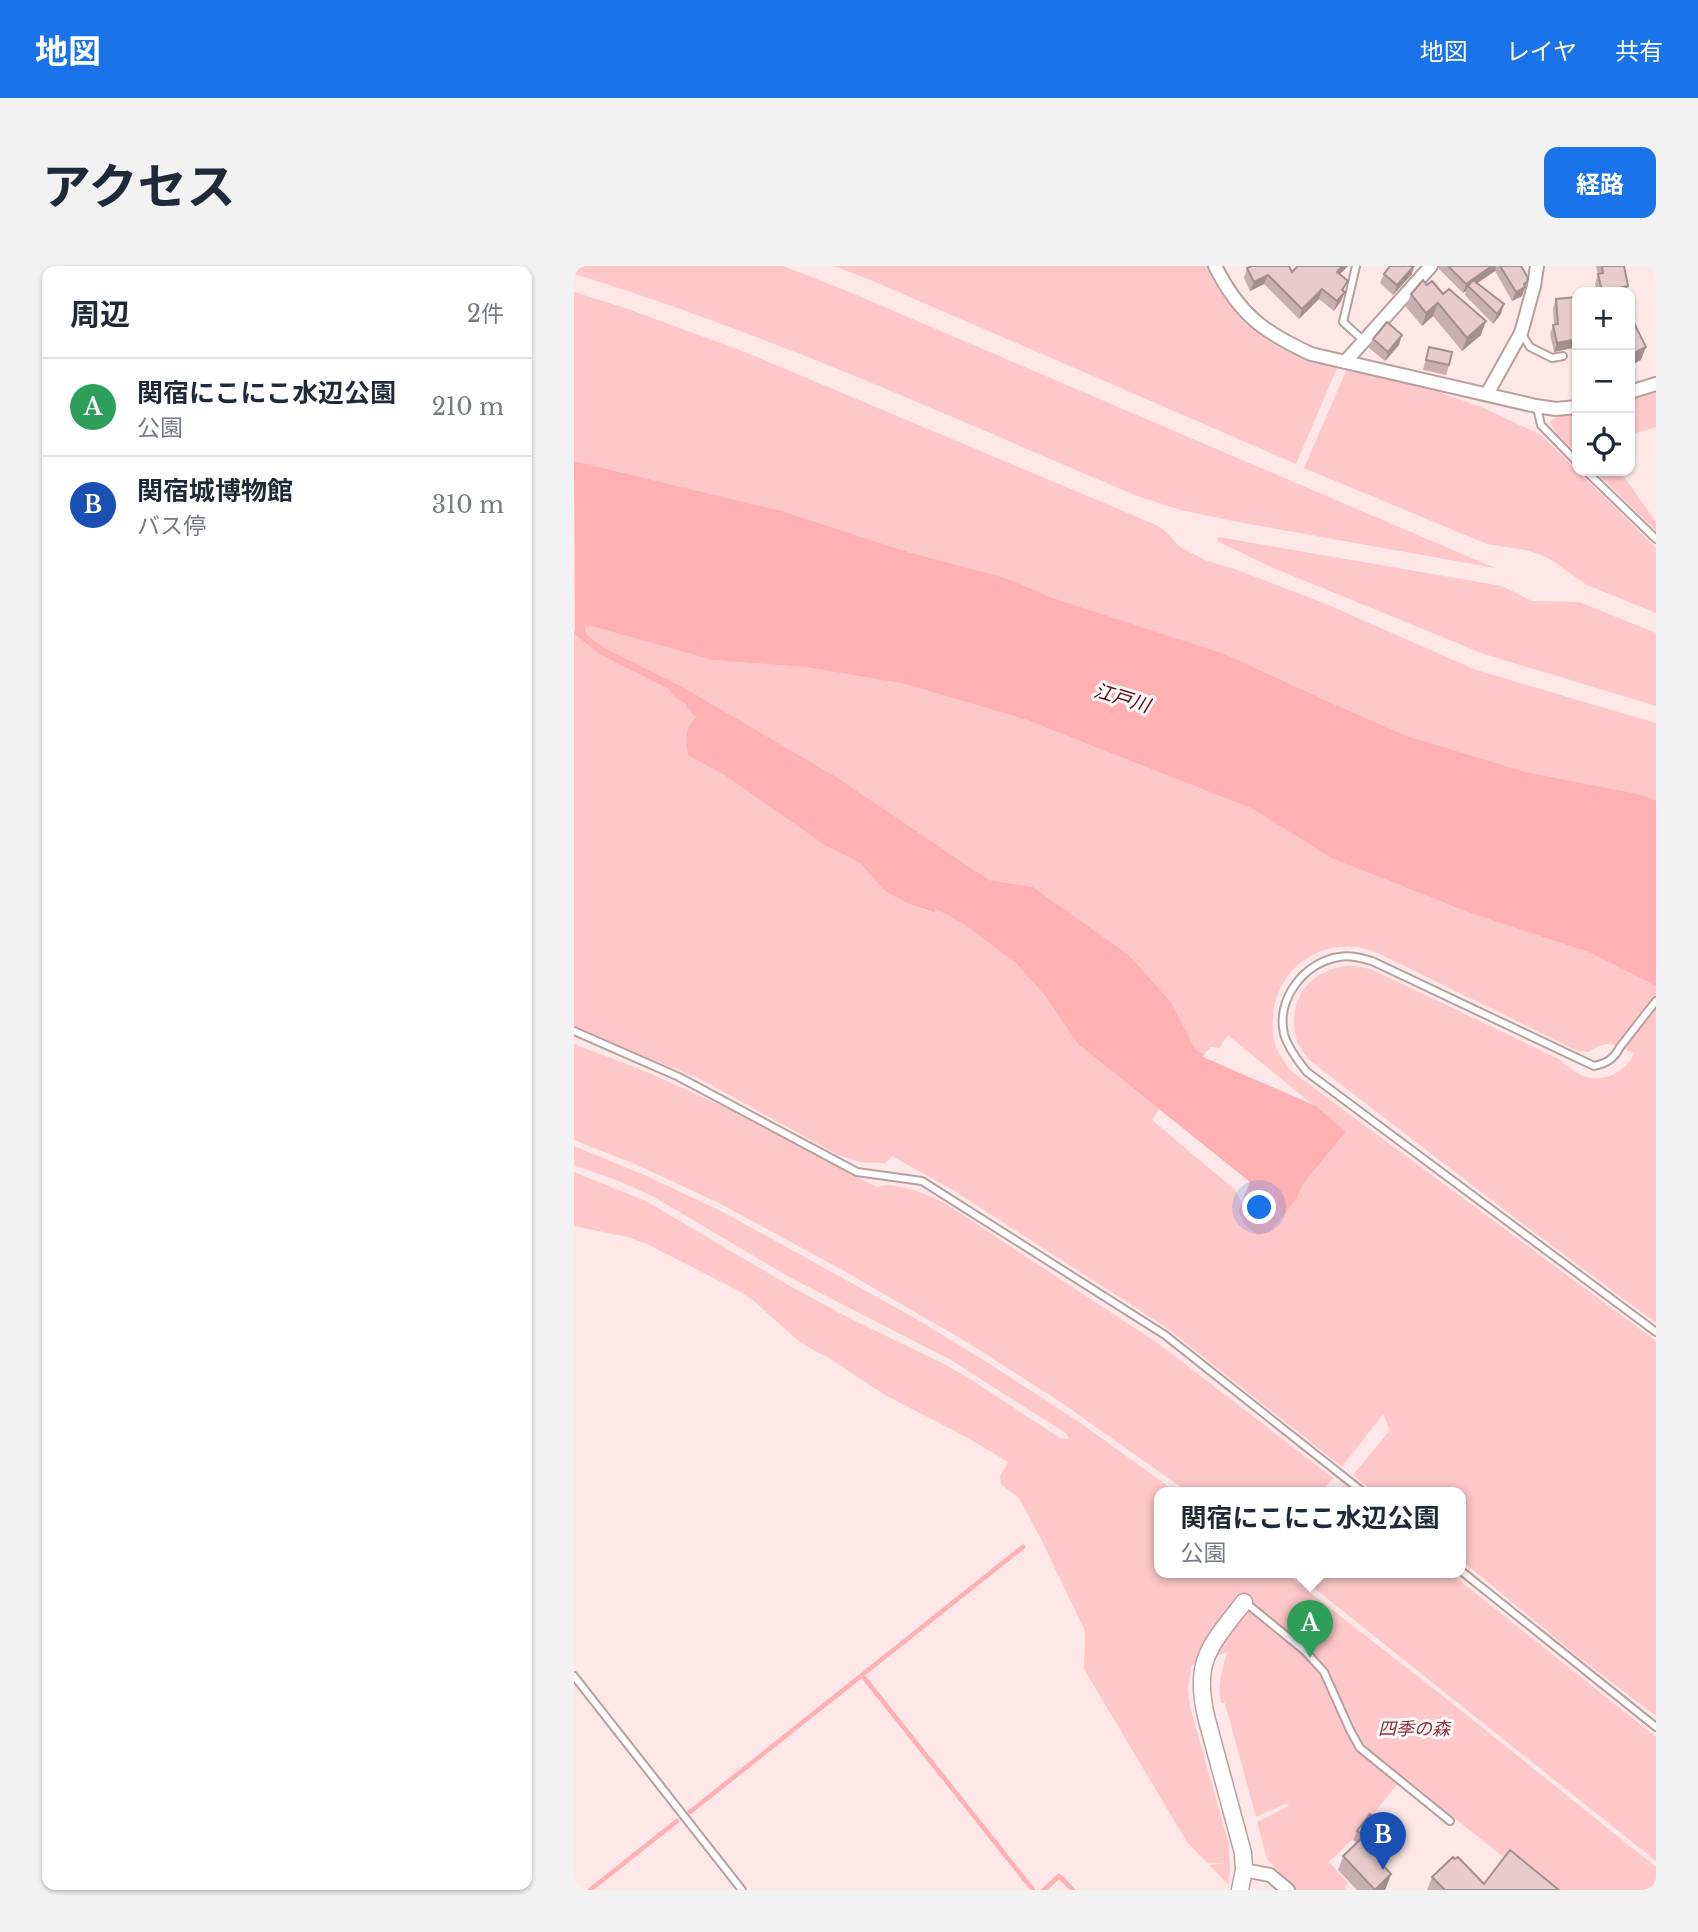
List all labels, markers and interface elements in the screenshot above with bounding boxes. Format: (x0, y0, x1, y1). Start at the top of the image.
text: 地図 (35, 31, 101, 72)
text: 地図 (1420, 37, 1468, 66)
text: レイヤ (1506, 37, 1577, 66)
text: 共有 (1615, 37, 1663, 66)
button: 経路 (1544, 147, 1656, 218)
text: アクセス (42, 156, 236, 217)
map controls (1572, 287, 1635, 476)
button: + (1572, 287, 1635, 350)
text: 周辺 (70, 296, 130, 333)
text: 2件 (467, 300, 504, 328)
button: − (1572, 350, 1635, 413)
text: 関宿にこにこ水辺公園 (137, 377, 396, 409)
text: A (84, 393, 102, 421)
text: 210 m (432, 393, 504, 421)
button: locate (1572, 413, 1635, 476)
text: 公園 (137, 414, 183, 442)
text: 関宿城博物館 (137, 475, 293, 507)
text: B (84, 491, 102, 519)
text: 310 m (432, 491, 504, 519)
text: バス停 (137, 512, 206, 540)
water label: 江戸川 (1091, 679, 1155, 718)
your location (1242, 1190, 1276, 1224)
popup (1154, 1487, 1466, 1578)
text: 関宿にこにこ水辺公園 (1181, 1502, 1439, 1534)
text: 公園 (1181, 1539, 1227, 1567)
pin: A (1287, 1600, 1333, 1658)
park label: 四季の森 (1378, 1718, 1452, 1740)
pin: B (1360, 1812, 1406, 1870)

